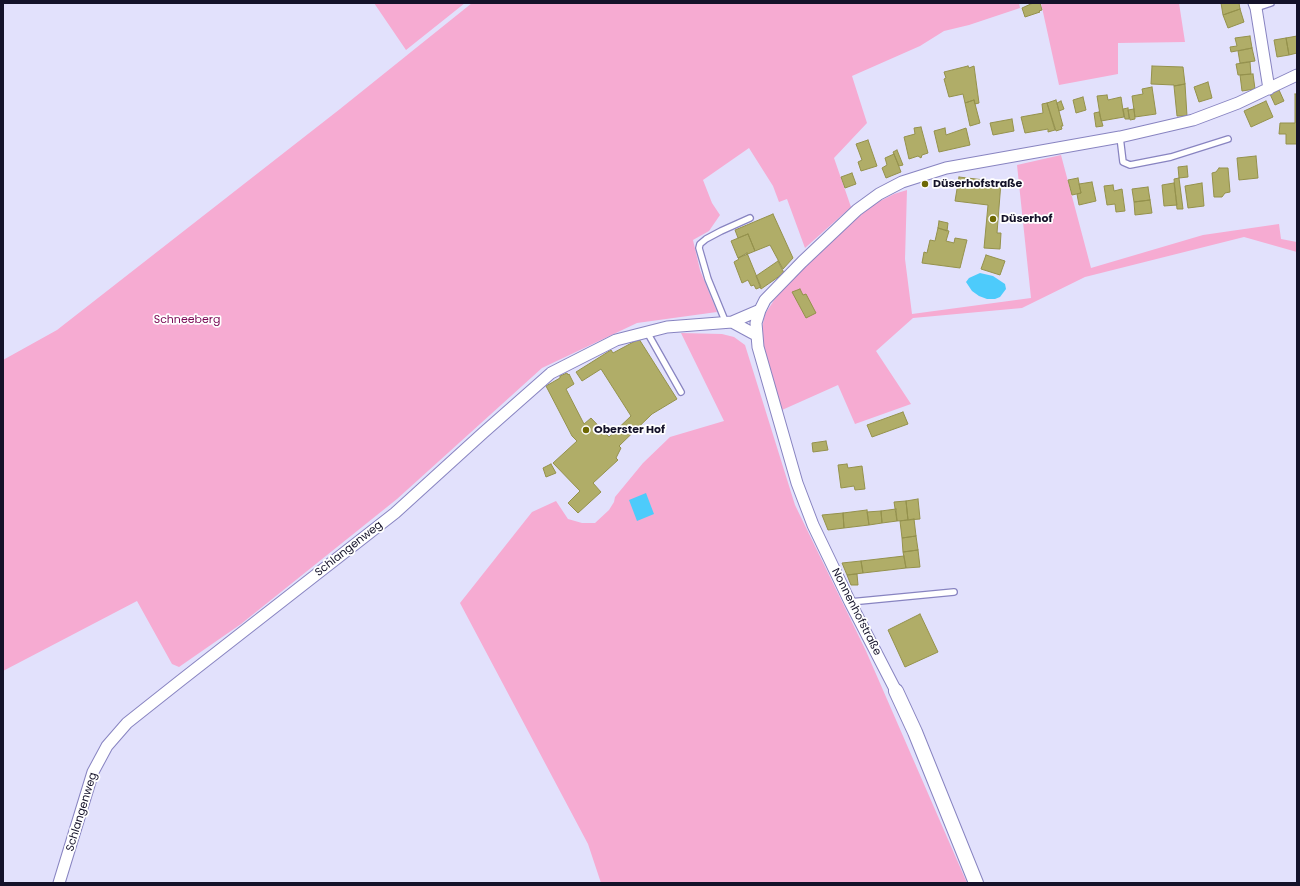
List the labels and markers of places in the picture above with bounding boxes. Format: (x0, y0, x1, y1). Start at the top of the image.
place label: Düserhofstraße (933, 177, 1022, 191)
marker: Düserhofstraße (920, 179, 930, 189)
place label: Düserhof (1001, 212, 1052, 226)
marker: Düserhof (988, 214, 998, 224)
place label: Oberster Hof (594, 423, 665, 437)
marker: Oberster Hof (581, 425, 591, 435)

